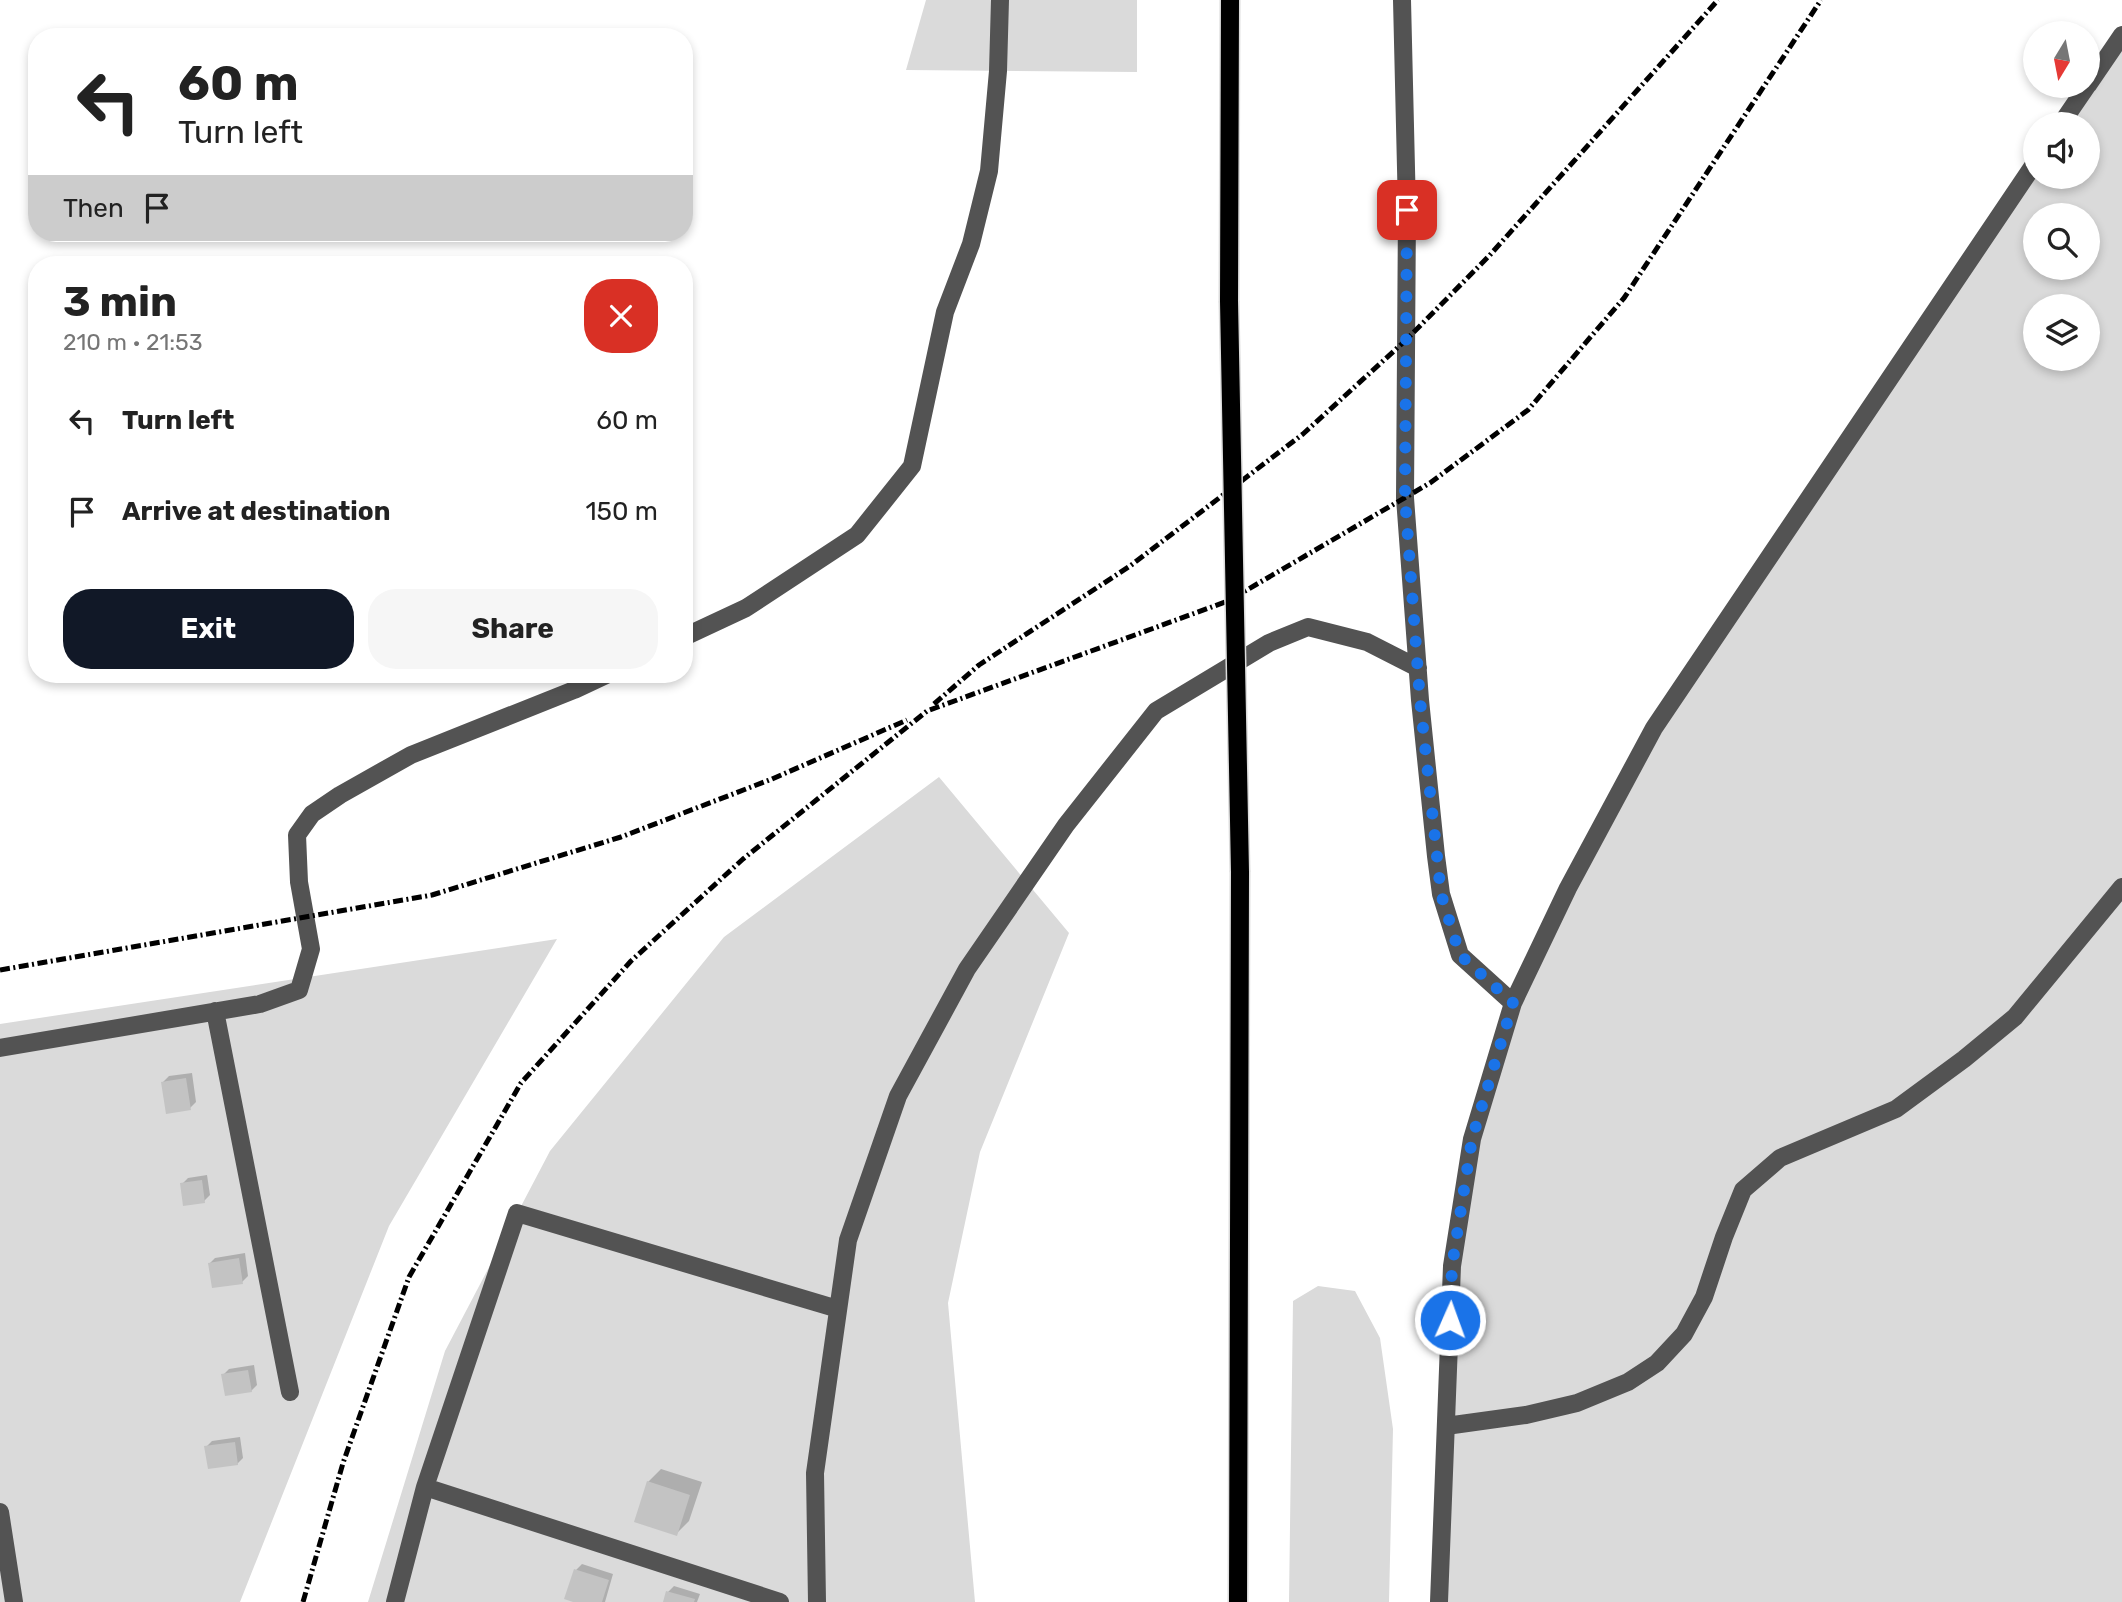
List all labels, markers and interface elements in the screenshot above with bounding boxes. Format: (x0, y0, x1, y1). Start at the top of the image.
north arrow (2023, 21, 2100, 98)
map controls (2023, 21, 2100, 371)
text: 60 m (178, 54, 299, 112)
icon: left (63, 56, 154, 147)
button: sound (2023, 112, 2100, 189)
text: Turn left (178, 113, 303, 151)
pin (1377, 180, 1437, 240)
icon: arrive (138, 189, 176, 227)
icon: arrive (1388, 191, 1426, 229)
text: Then (63, 193, 124, 224)
button: search (2023, 203, 2100, 280)
text: 3 min (63, 277, 177, 327)
button: close (584, 279, 658, 353)
button: layers (2023, 294, 2100, 371)
text: 210 m · 21:53 (63, 328, 203, 356)
icon: left (63, 402, 101, 440)
text: Turn left (122, 405, 234, 436)
text: 60 m (596, 405, 658, 436)
icon: arrive (63, 493, 101, 531)
text: Arrive at destination (122, 496, 390, 527)
text: 150 m (585, 496, 658, 527)
button: Exit (63, 589, 354, 669)
button: Share (368, 589, 658, 669)
position arrow (1413, 1283, 1487, 1357)

